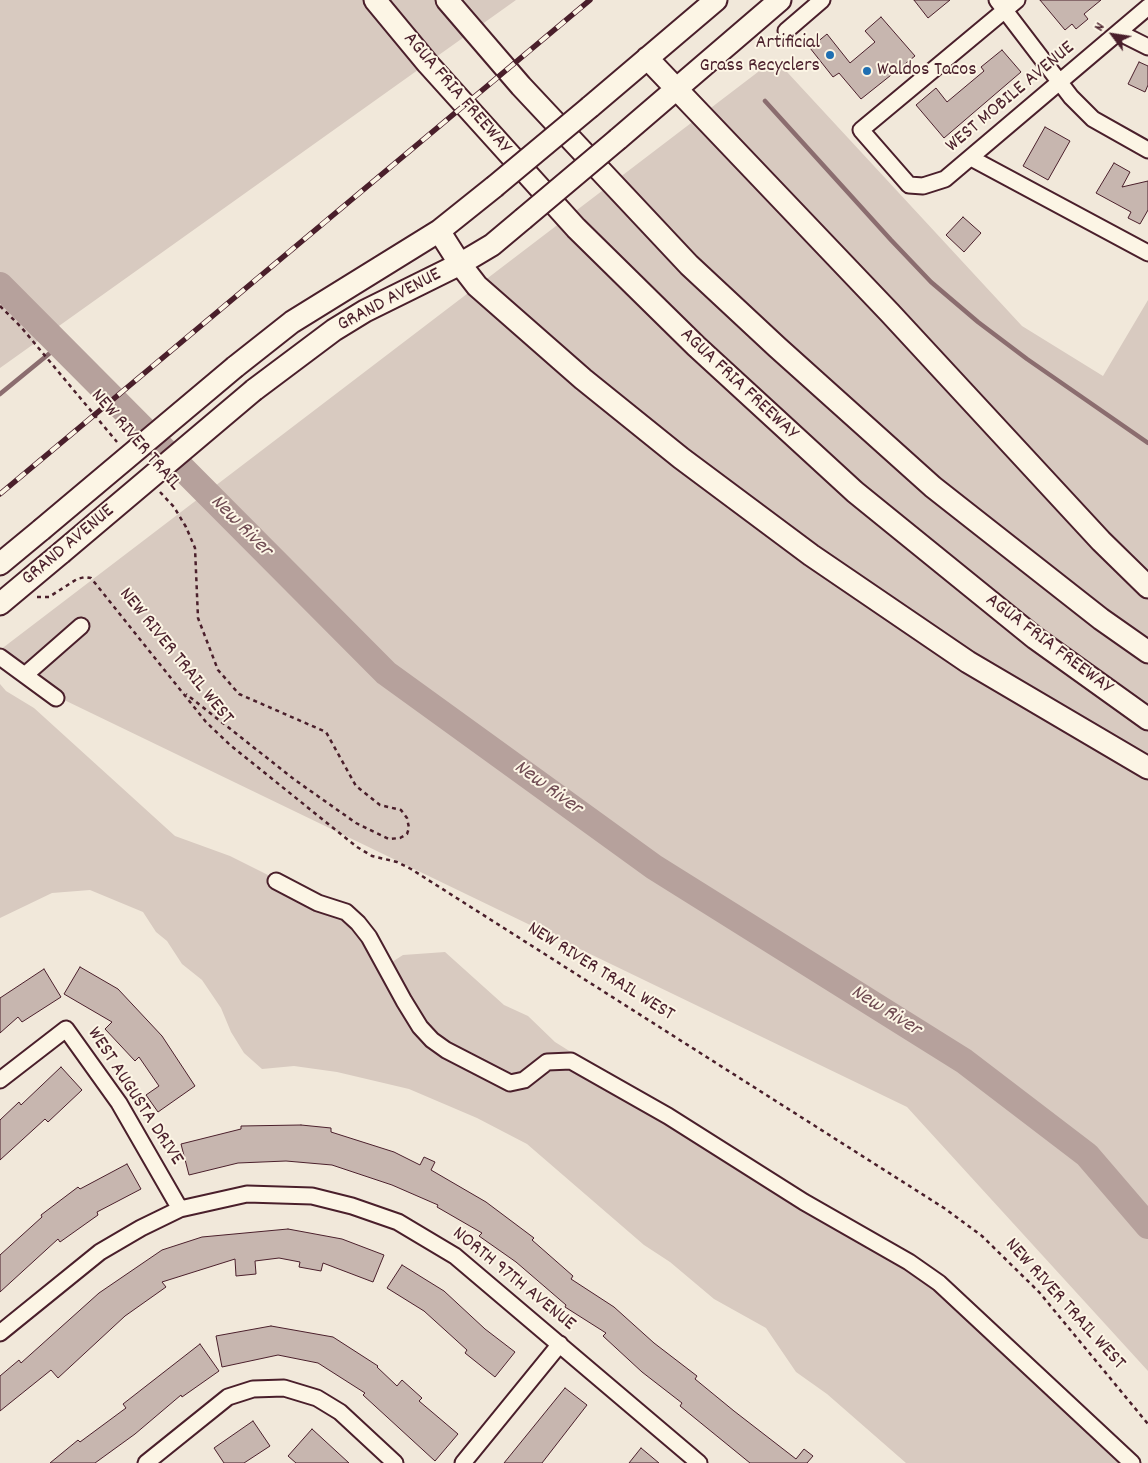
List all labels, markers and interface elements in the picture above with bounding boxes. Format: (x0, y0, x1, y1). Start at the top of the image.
north arrow (1088, 10, 1138, 60)
text: N (1090, 19, 1110, 35)
street label: AGUA FRIA FREEWAY (397, 28, 515, 160)
place label: Artificial Grass Recyclers (700, 32, 820, 79)
street label: WEST MOBILE AVENUE (942, 37, 1080, 159)
marker: Artificial Grass Recyclers (824, 49, 836, 61)
place label: Waldos Tacos (877, 59, 977, 83)
marker: Waldos Tacos (861, 65, 873, 77)
street label: GRAND AVENUE (334, 264, 446, 338)
street label: AGUA FRIA FREEWAY (674, 324, 802, 446)
street label: NEW RIVER TRAIL (84, 385, 186, 497)
water label: New River (204, 491, 276, 563)
street label: GRAND AVENUE (18, 500, 120, 592)
street label: NEW RIVER TRAIL WEST (113, 584, 237, 730)
street label: AGUA FRIA FREEWAY (980, 589, 1116, 701)
water label: New River (508, 756, 586, 822)
street label: NEW RIVER TRAIL WEST (522, 918, 678, 1028)
water label: New River (845, 981, 925, 1043)
street label: WEST AUGUSTA DRIVE (80, 1024, 188, 1170)
street label: NORTH 97TH AVENUE (446, 1223, 580, 1337)
street label: NEW RIVER TRAIL WEST (999, 1234, 1129, 1376)

